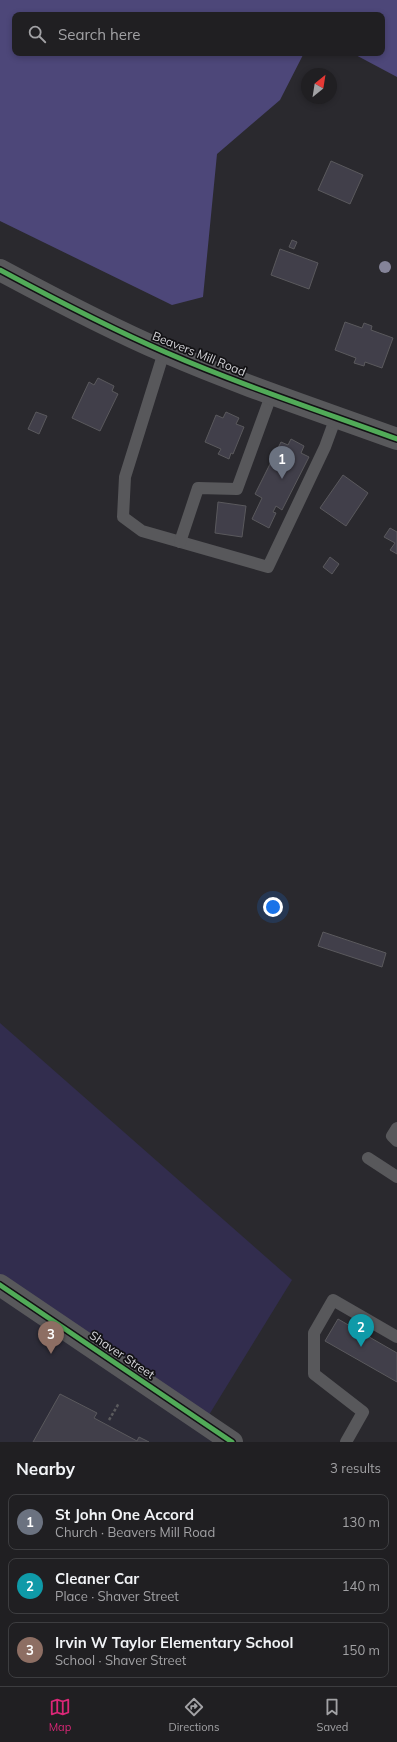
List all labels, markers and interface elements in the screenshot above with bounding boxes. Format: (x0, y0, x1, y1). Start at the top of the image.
search box (12, 12, 385, 56)
icon: search (26, 23, 48, 45)
text: Search here (58, 25, 140, 44)
north arrow (301, 68, 337, 104)
street label: Beavers Mill Road (150, 328, 248, 379)
pin: 1 (269, 446, 295, 479)
your location (263, 897, 283, 917)
pin: 2 (348, 1314, 374, 1347)
pin: 3 (38, 1321, 64, 1354)
street label: Shaver Street (87, 1327, 158, 1382)
text: Nearby (16, 1458, 75, 1479)
text: 3 results (330, 1460, 381, 1476)
text: St John One Accord (55, 1505, 194, 1524)
text: 1 (26, 1514, 34, 1530)
text: 130 m (342, 1514, 380, 1530)
text: Church · Beavers Mill Road (55, 1524, 215, 1540)
text: Cleaner Car (55, 1569, 139, 1588)
text: 2 (26, 1578, 34, 1594)
text: 140 m (342, 1578, 380, 1594)
text: Place · Shaver Street (55, 1588, 179, 1604)
text: Irvin W Taylor Elementary School (55, 1633, 293, 1652)
text: 3 (26, 1642, 34, 1658)
text: 150 m (342, 1642, 380, 1658)
text: School · Shaver Street (55, 1652, 186, 1668)
tab: Map (49, 1696, 71, 1734)
tab: Directions (169, 1696, 219, 1734)
tab: Saved (317, 1696, 348, 1734)

